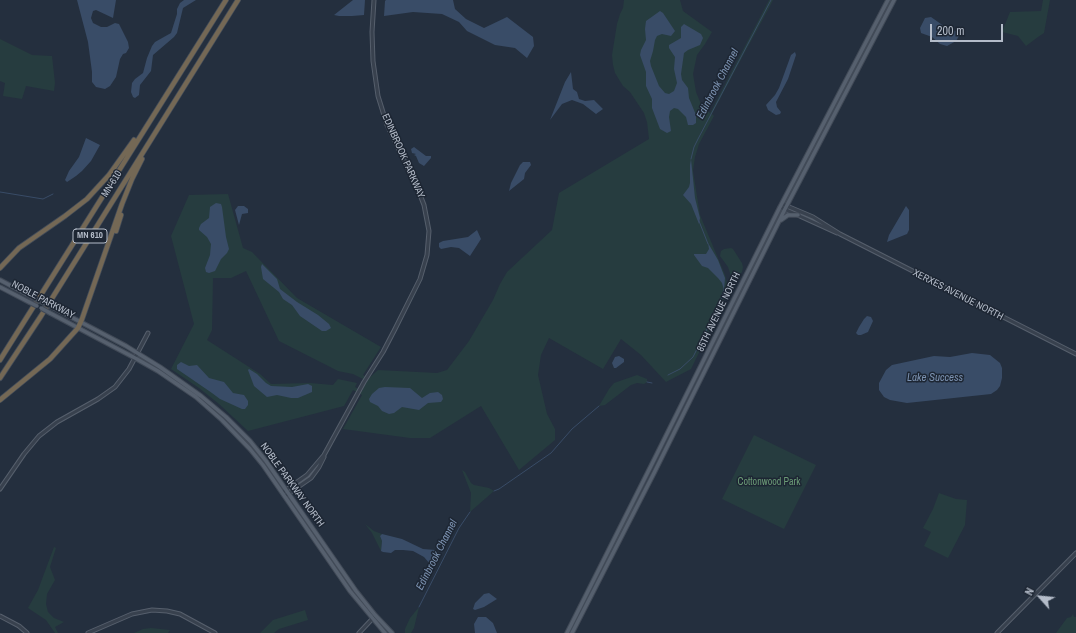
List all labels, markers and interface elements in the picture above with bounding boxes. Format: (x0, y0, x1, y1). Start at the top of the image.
scale bar (932, 16, 1005, 42)
text: 200 m (937, 23, 964, 39)
water label: Edinbrook Channel (694, 47, 742, 121)
street label: EDINBROOK PARKWAY (379, 112, 427, 200)
street label: MN-610 (99, 168, 125, 200)
road number: MN 610 (73, 229, 107, 243)
street label: XERXES AVENUE NORTH (911, 267, 1005, 323)
street label: 85TH AVENUE NORTH (695, 270, 743, 354)
street label: NOBLE PARKWAY (9, 278, 77, 322)
water label: Lake Success (907, 371, 963, 385)
street label: NOBLE PARKWAY NORTH (257, 441, 327, 529)
park label: Cottonwood Park (738, 476, 800, 488)
water label: Edinbrook Channel (414, 518, 460, 592)
north arrow (1020, 577, 1060, 617)
text: N (1022, 585, 1037, 598)

